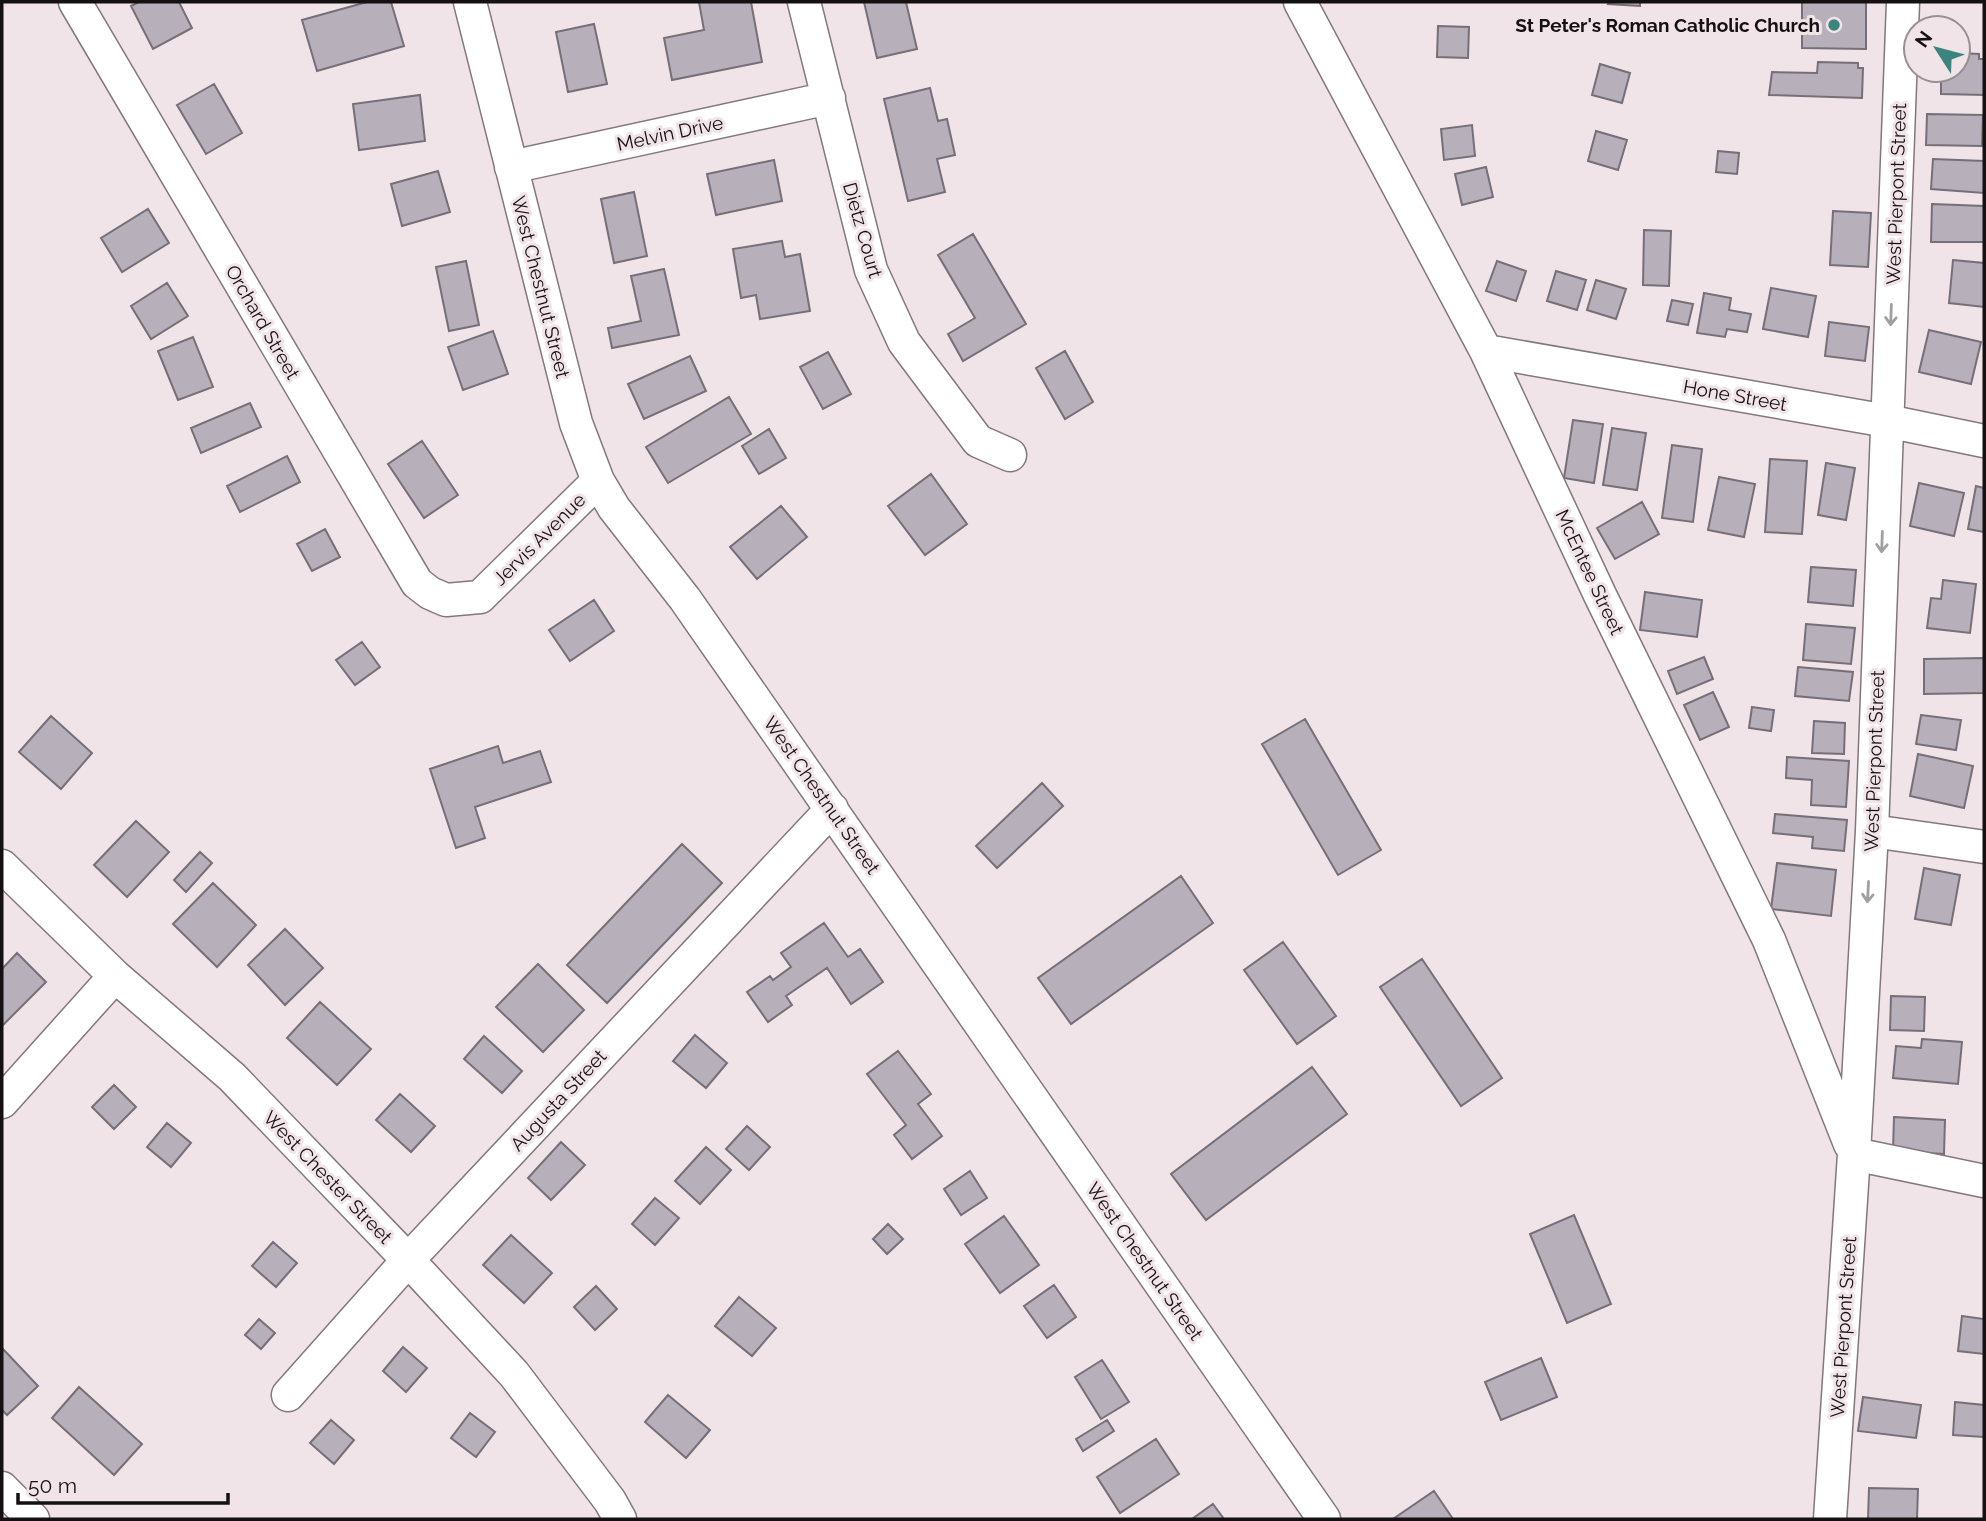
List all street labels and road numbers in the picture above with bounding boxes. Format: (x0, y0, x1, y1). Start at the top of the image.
street label: West Pierpont Street (1882, 102, 1910, 285)
street label: Melvin Drive (615, 111, 725, 155)
street label: Dietz Court (839, 180, 887, 281)
street label: West Chestnut Street (508, 194, 574, 381)
street label: Orchard Street (221, 261, 305, 384)
street label: Hone Street (1681, 375, 1789, 415)
street label: Jervis Avenue (488, 488, 590, 590)
street label: McEntee Street (1551, 506, 1629, 639)
street label: West Pierpont Street (1860, 669, 1888, 852)
street label: West Chestnut Street (759, 712, 885, 878)
street label: Augusta Street (505, 1044, 611, 1155)
street label: West Chester Street (259, 1106, 397, 1248)
street label: West Chestnut Street (1082, 1178, 1208, 1344)
street label: West Pierpont Street (1826, 1235, 1860, 1418)

